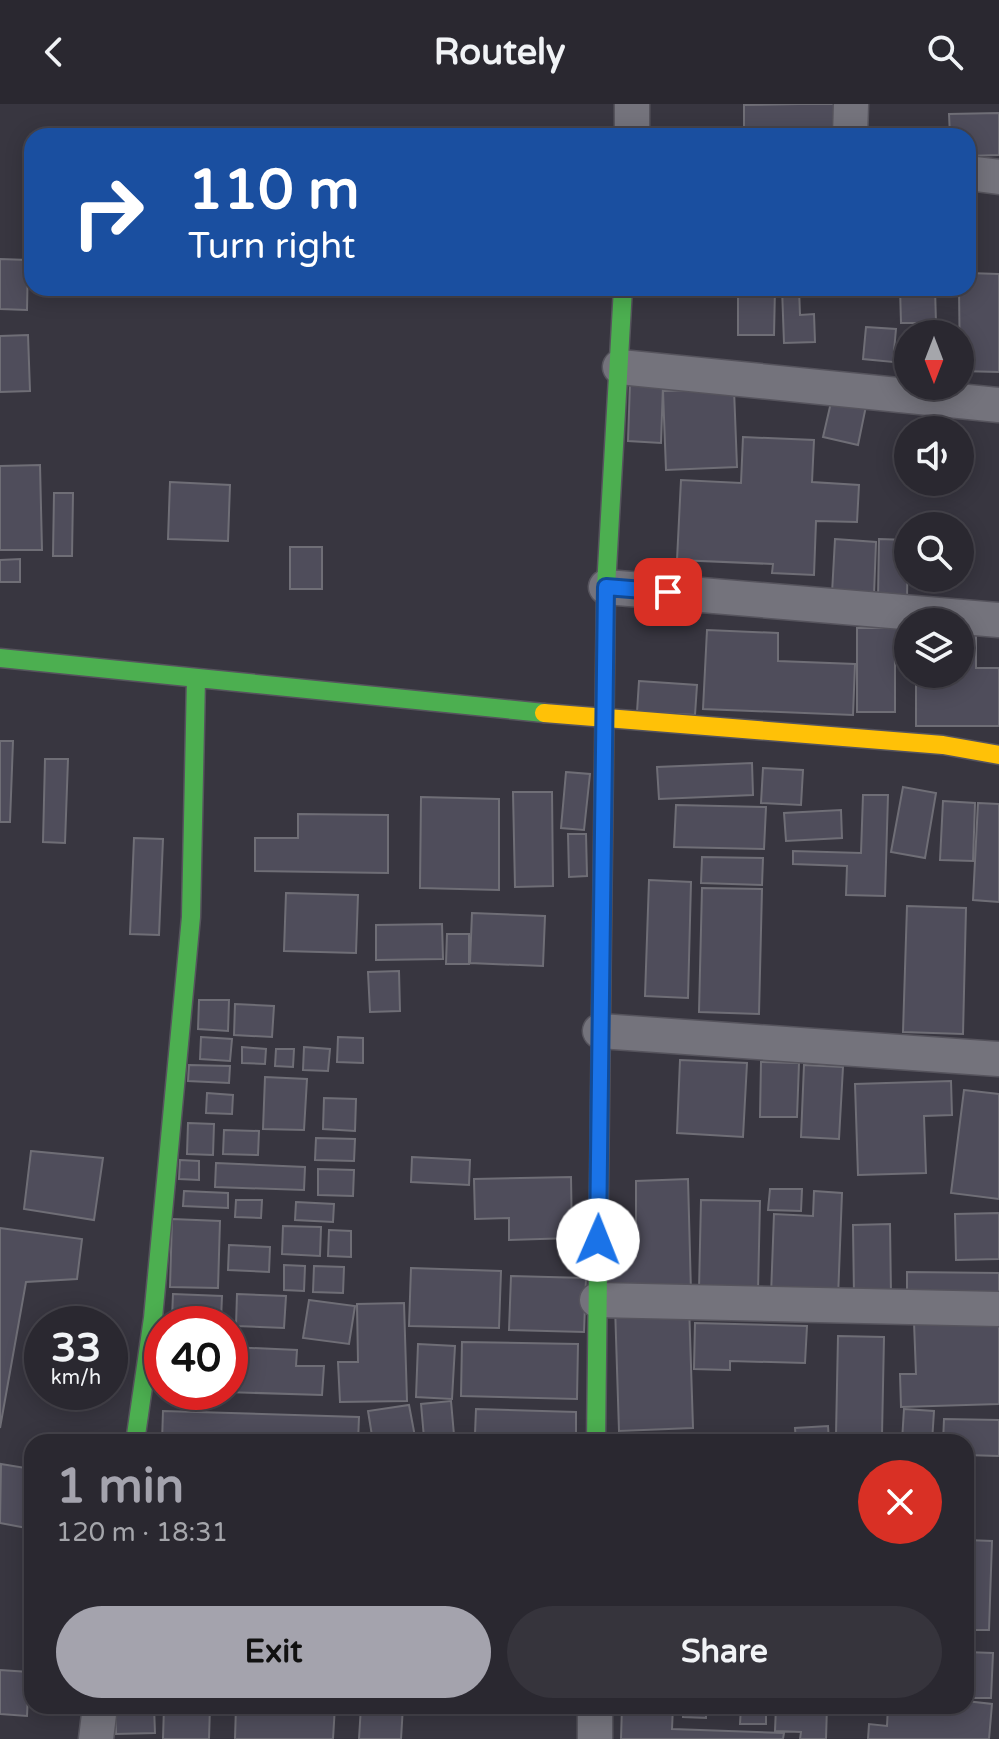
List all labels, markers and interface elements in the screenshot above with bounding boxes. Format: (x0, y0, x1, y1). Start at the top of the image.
icon: back (32, 30, 76, 74)
icon: search (923, 30, 967, 74)
text: Routely (434, 31, 565, 74)
text: 110 m (188, 157, 359, 224)
icon: right (56, 160, 160, 264)
text: Turn right (188, 225, 355, 268)
north arrow (894, 320, 974, 400)
map controls (894, 320, 974, 688)
button: sound (894, 416, 974, 496)
button: search (894, 512, 974, 592)
pin (634, 558, 702, 626)
icon: arrive (646, 570, 690, 614)
button: layers (894, 608, 974, 688)
position arrow (556, 1198, 640, 1282)
speed limit sign: 40 (144, 1306, 248, 1410)
text: 33 (51, 1324, 101, 1372)
text: km/h (51, 1366, 101, 1390)
text: 1 min (56, 1458, 184, 1516)
button: close (858, 1460, 942, 1544)
text: 120 m · 18:31 (56, 1517, 228, 1548)
button: Exit (56, 1606, 491, 1698)
button: Share (507, 1606, 942, 1698)

